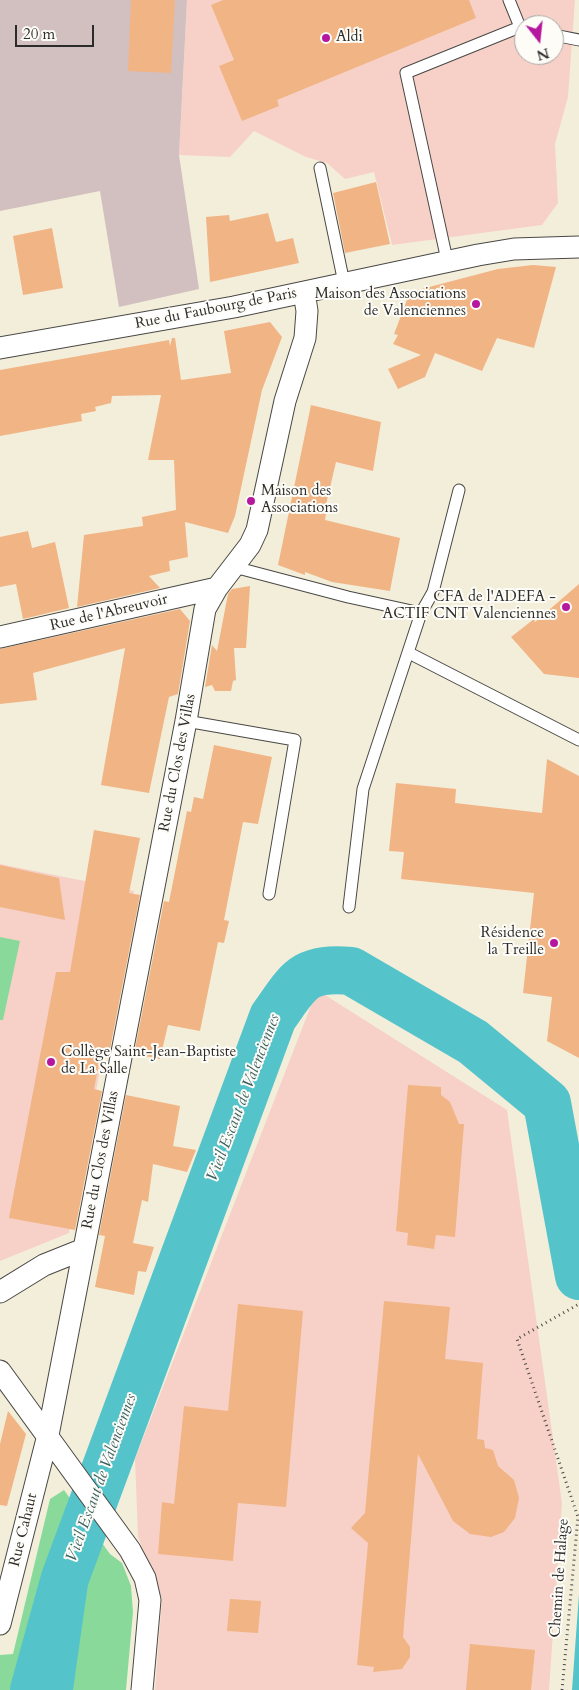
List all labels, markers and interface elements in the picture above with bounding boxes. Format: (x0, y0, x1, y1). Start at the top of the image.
scale bar (18, 15, 96, 47)
north arrow (514, 15, 564, 65)
text: 20 m (23, 24, 55, 44)
place label: Aldi (336, 29, 363, 47)
marker: Aldi (320, 32, 332, 44)
text: N (535, 43, 551, 65)
street label: Rue du Faubourg de Paris (134, 285, 298, 333)
place label: Maison des Associations de Valenciennes (315, 286, 466, 321)
marker: Maison des Associations de Valenciennes (470, 298, 482, 310)
place label: Maison des Associations (261, 483, 338, 518)
marker: Maison des Associations (245, 495, 257, 507)
place label: CFA de l'ADEFA - ACTIF CNT Valenciennes (382, 589, 556, 624)
street label: Rue de l'Abreuvoir (48, 591, 170, 635)
marker: CFA de l'ADEFA - ACTIF CNT Valenciennes (560, 601, 572, 613)
street label: Rue du Clos des Villas (156, 692, 200, 834)
place label: Résidence la Treille (481, 925, 544, 960)
marker: Résidence la Treille (548, 937, 560, 949)
water label: Vieil Escaut de Valenciennes (203, 1012, 285, 1184)
place label: Collège Saint-Jean-Baptiste de La Salle (61, 1044, 236, 1079)
marker: Collège Saint-Jean-Baptiste de La Salle (45, 1056, 57, 1068)
street label: Rue du Clos des Villas (79, 1089, 123, 1231)
water label: Vieil Escaut de Valenciennes (63, 1391, 141, 1565)
street label: Rue Cahaut (6, 1491, 42, 1569)
street label: Chemin de Halage (547, 1518, 573, 1638)

